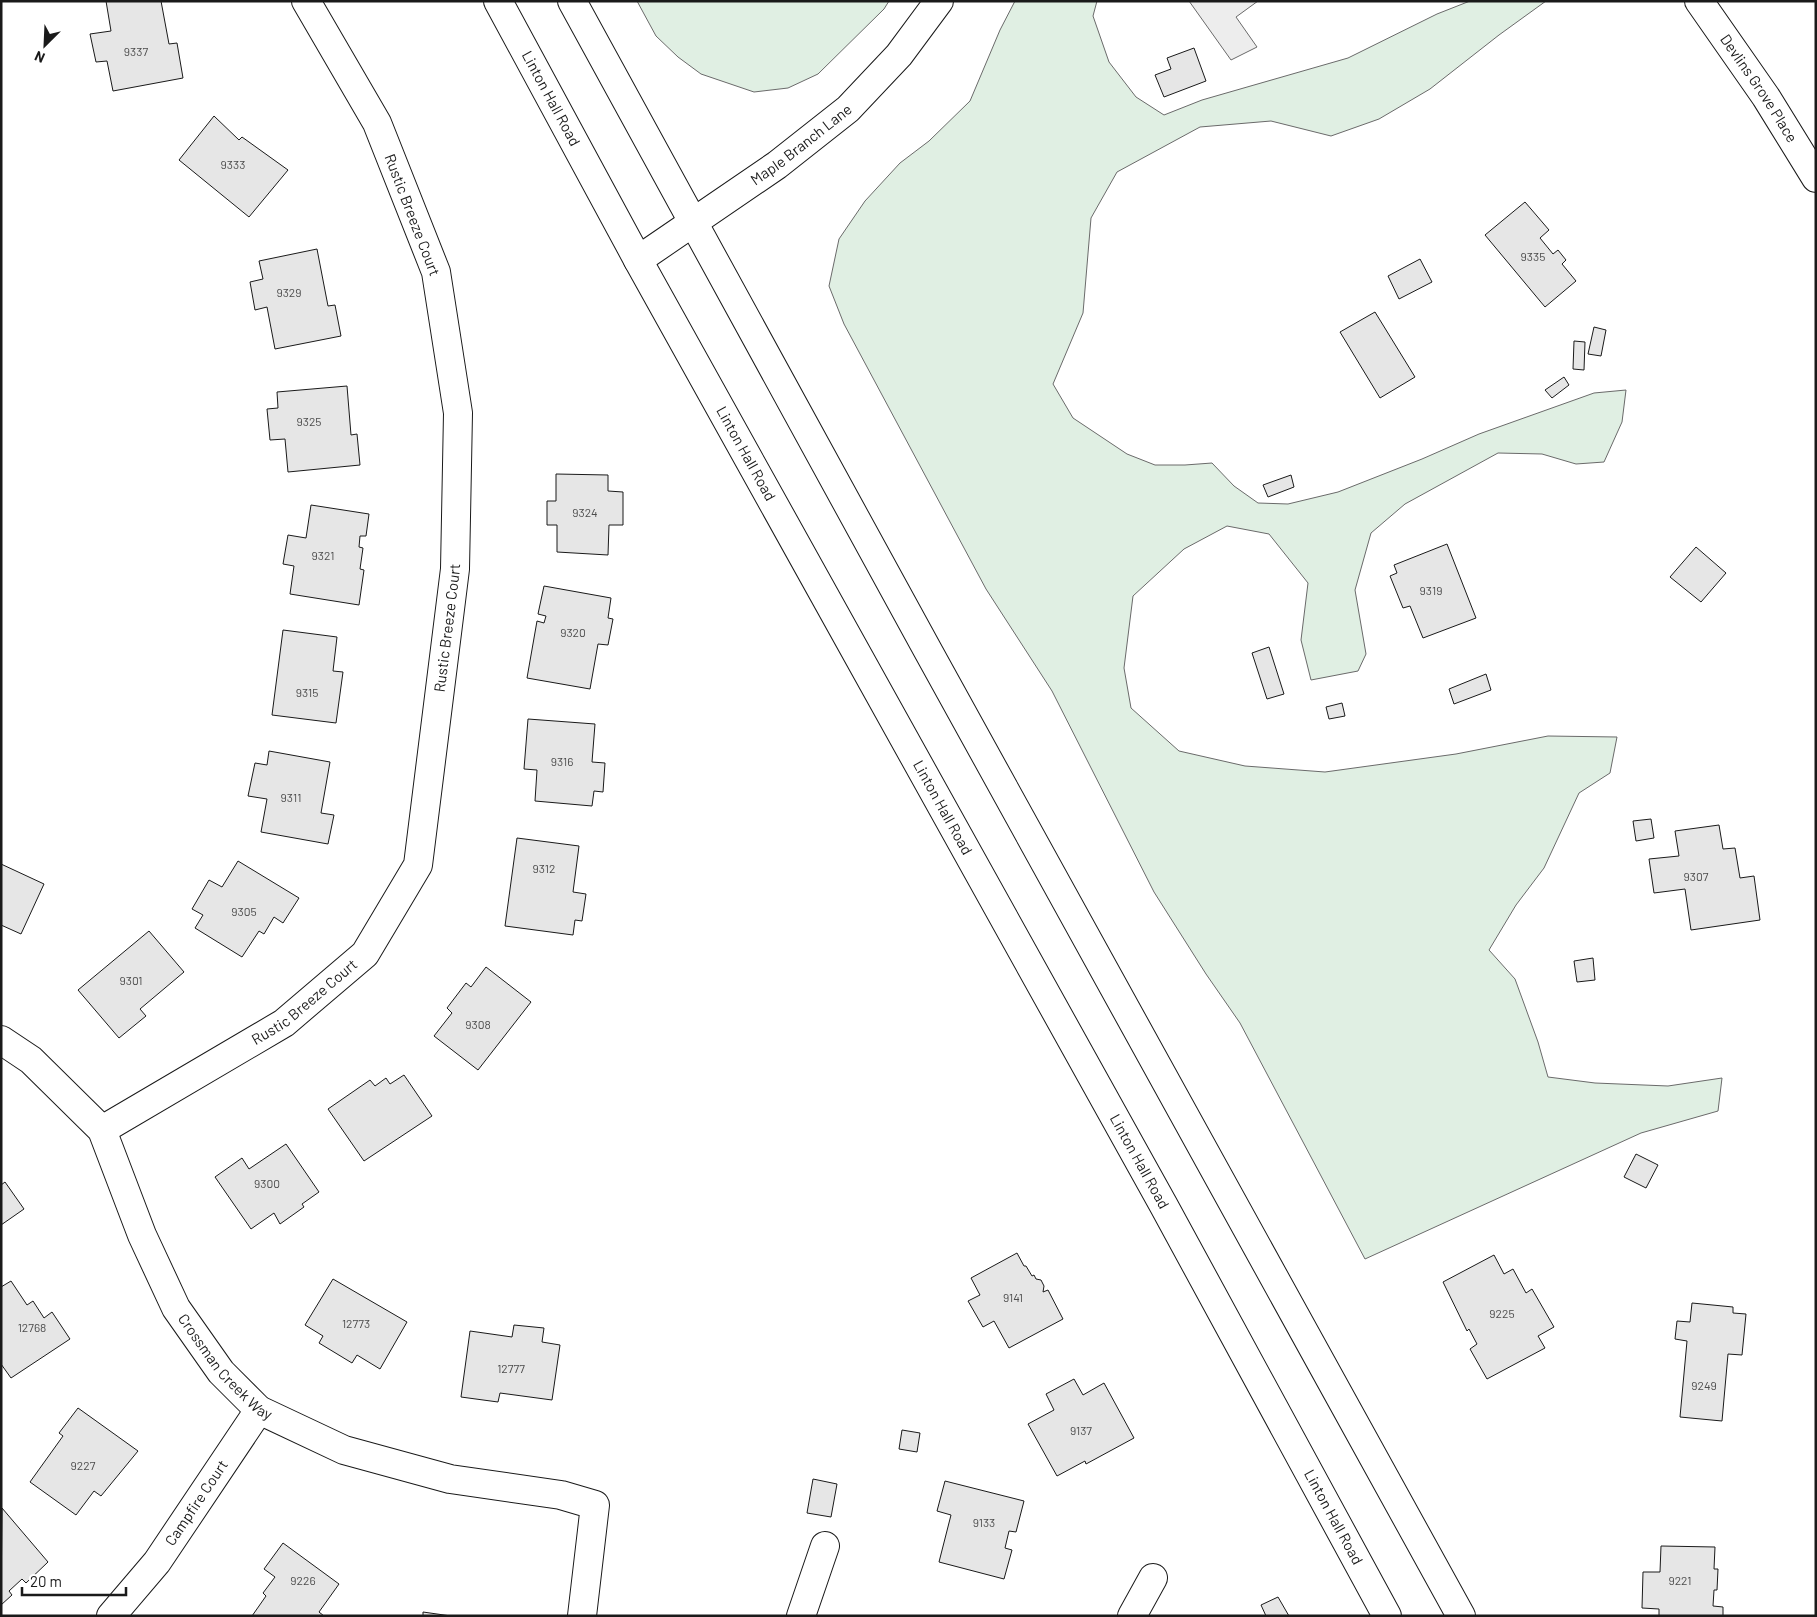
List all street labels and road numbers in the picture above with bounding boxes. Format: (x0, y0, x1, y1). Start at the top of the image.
street label: Devlins Grove Place (1717, 31, 1802, 145)
street label: Linton Hall Road (519, 47, 585, 149)
street label: Maple Branch Lane (747, 100, 855, 188)
street label: Rustic Breeze Court (381, 151, 445, 278)
street label: Linton Hall Road (713, 403, 780, 504)
street label: Rustic Breeze Court (430, 563, 463, 693)
street label: Linton Hall Road (910, 757, 977, 858)
street label: Rustic Breeze Court (248, 955, 360, 1048)
street label: Linton Hall Road (1107, 1111, 1174, 1212)
street label: Crossman Creek Way (175, 1310, 275, 1423)
street label: Campfire Court (161, 1456, 231, 1549)
street label: Linton Hall Road (1301, 1466, 1367, 1567)

